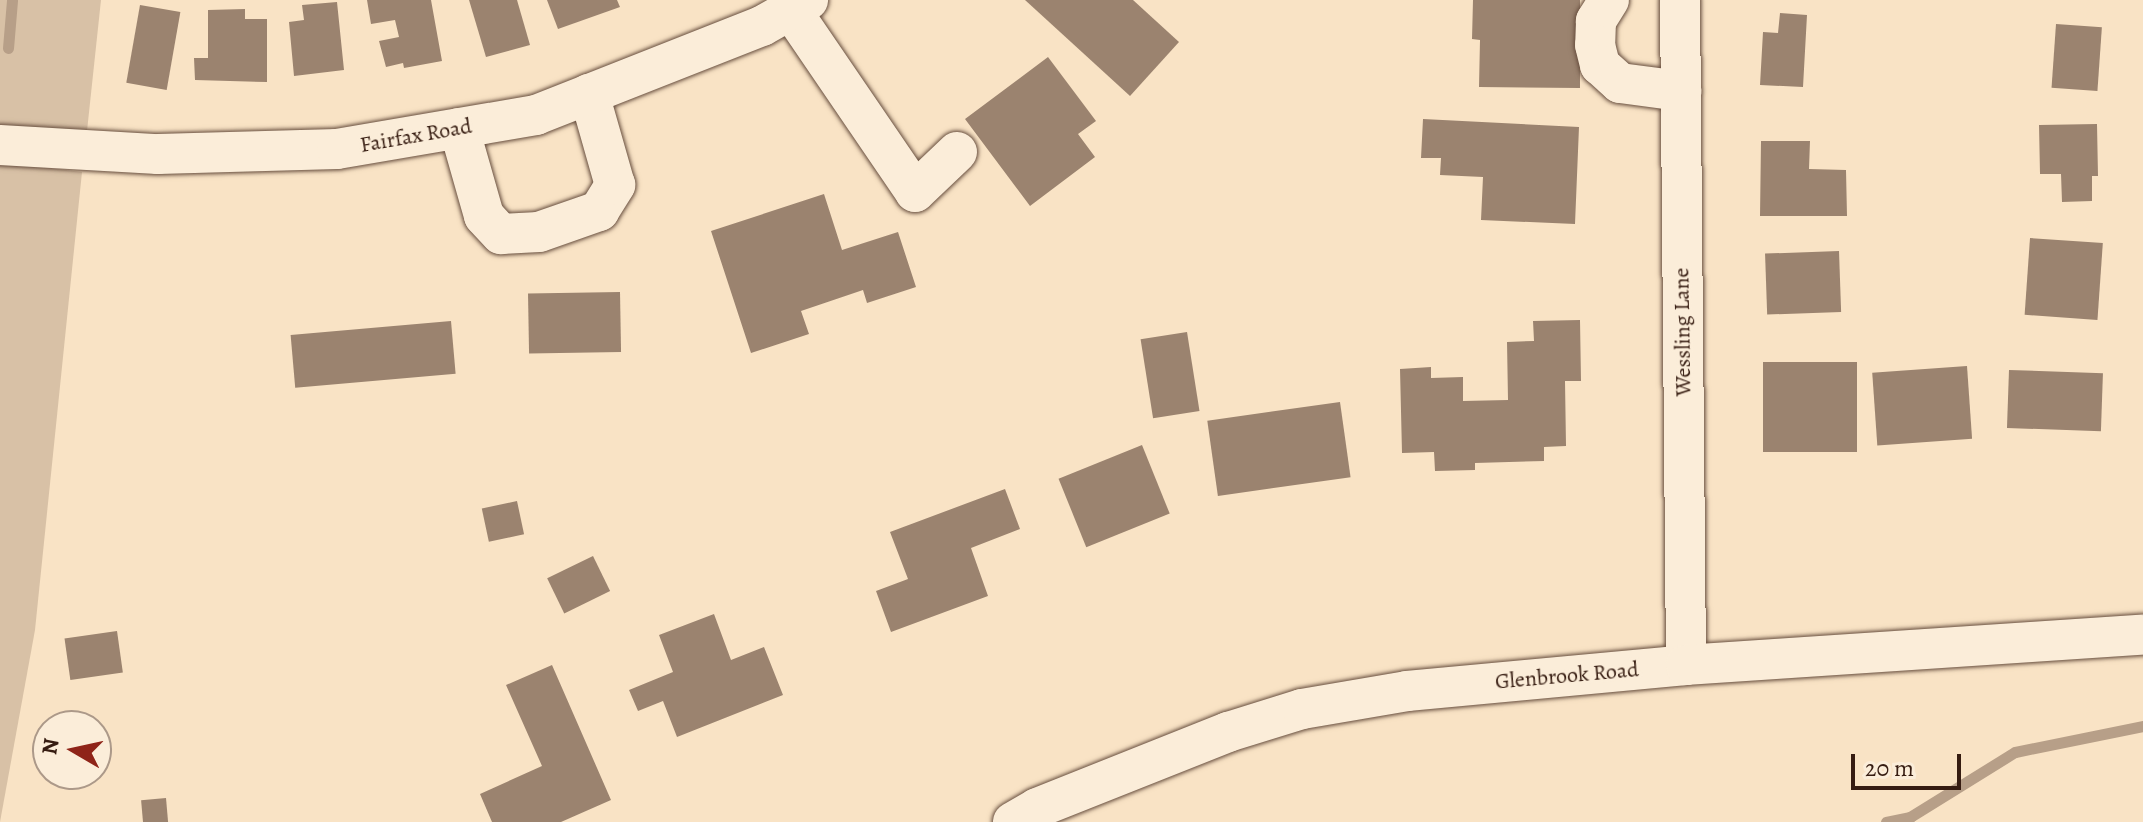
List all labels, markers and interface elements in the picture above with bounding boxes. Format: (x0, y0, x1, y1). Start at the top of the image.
street label: Fairfax Road (358, 113, 474, 159)
street label: Wessling Lane (1669, 267, 1697, 397)
street label: Glenbrook Road (1494, 657, 1640, 695)
north arrow (32, 710, 112, 790)
text: N (34, 736, 66, 757)
scale bar (1855, 738, 1965, 788)
text: 20 m (1865, 752, 1914, 784)

